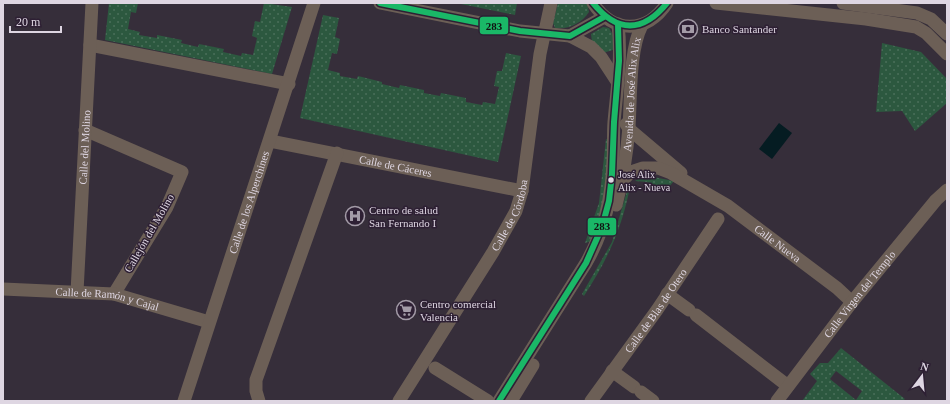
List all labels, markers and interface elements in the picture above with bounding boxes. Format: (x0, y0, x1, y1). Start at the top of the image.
scale bar (10, 8, 61, 34)
text: 20 m (16, 15, 41, 29)
line badge: 283 (479, 16, 509, 35)
bank icon: Banco Santander (677, 18, 699, 40)
text: 283 (486, 20, 503, 32)
place label: Banco Santander (702, 23, 777, 35)
street label: Avenida de José Alix Alix (621, 35, 643, 152)
street label: Calle del Molino (77, 109, 92, 185)
street label: Calle de los Alperchines (227, 149, 271, 255)
street label: Calle de Cáceres (358, 153, 433, 179)
place label: José Alix Alix - Nueva (618, 169, 671, 193)
marker: José Alix Alix - Nueva (606, 175, 616, 185)
street label: Calle de Córdoba (489, 179, 529, 253)
street label: Callejón del Molino (122, 191, 177, 274)
place label: Centro de salud San Fernando I (369, 204, 439, 229)
hospital icon: Centro de salud San Fernando I (344, 205, 366, 227)
line badge: 283 (587, 217, 617, 236)
text: 283 (594, 220, 611, 232)
street label: Calle Nueva (752, 222, 803, 265)
street label: Calle Virgen del Templo (821, 248, 898, 340)
street label: Calle de Blas de Otero (622, 266, 689, 355)
street label: Calle de Ramón y Cajal (55, 285, 160, 313)
place label: Centro comercial Valencia (420, 298, 496, 323)
supermarket icon: Centro comercial Valencia (395, 299, 417, 321)
north arrow (902, 356, 942, 396)
text: N (919, 360, 930, 373)

